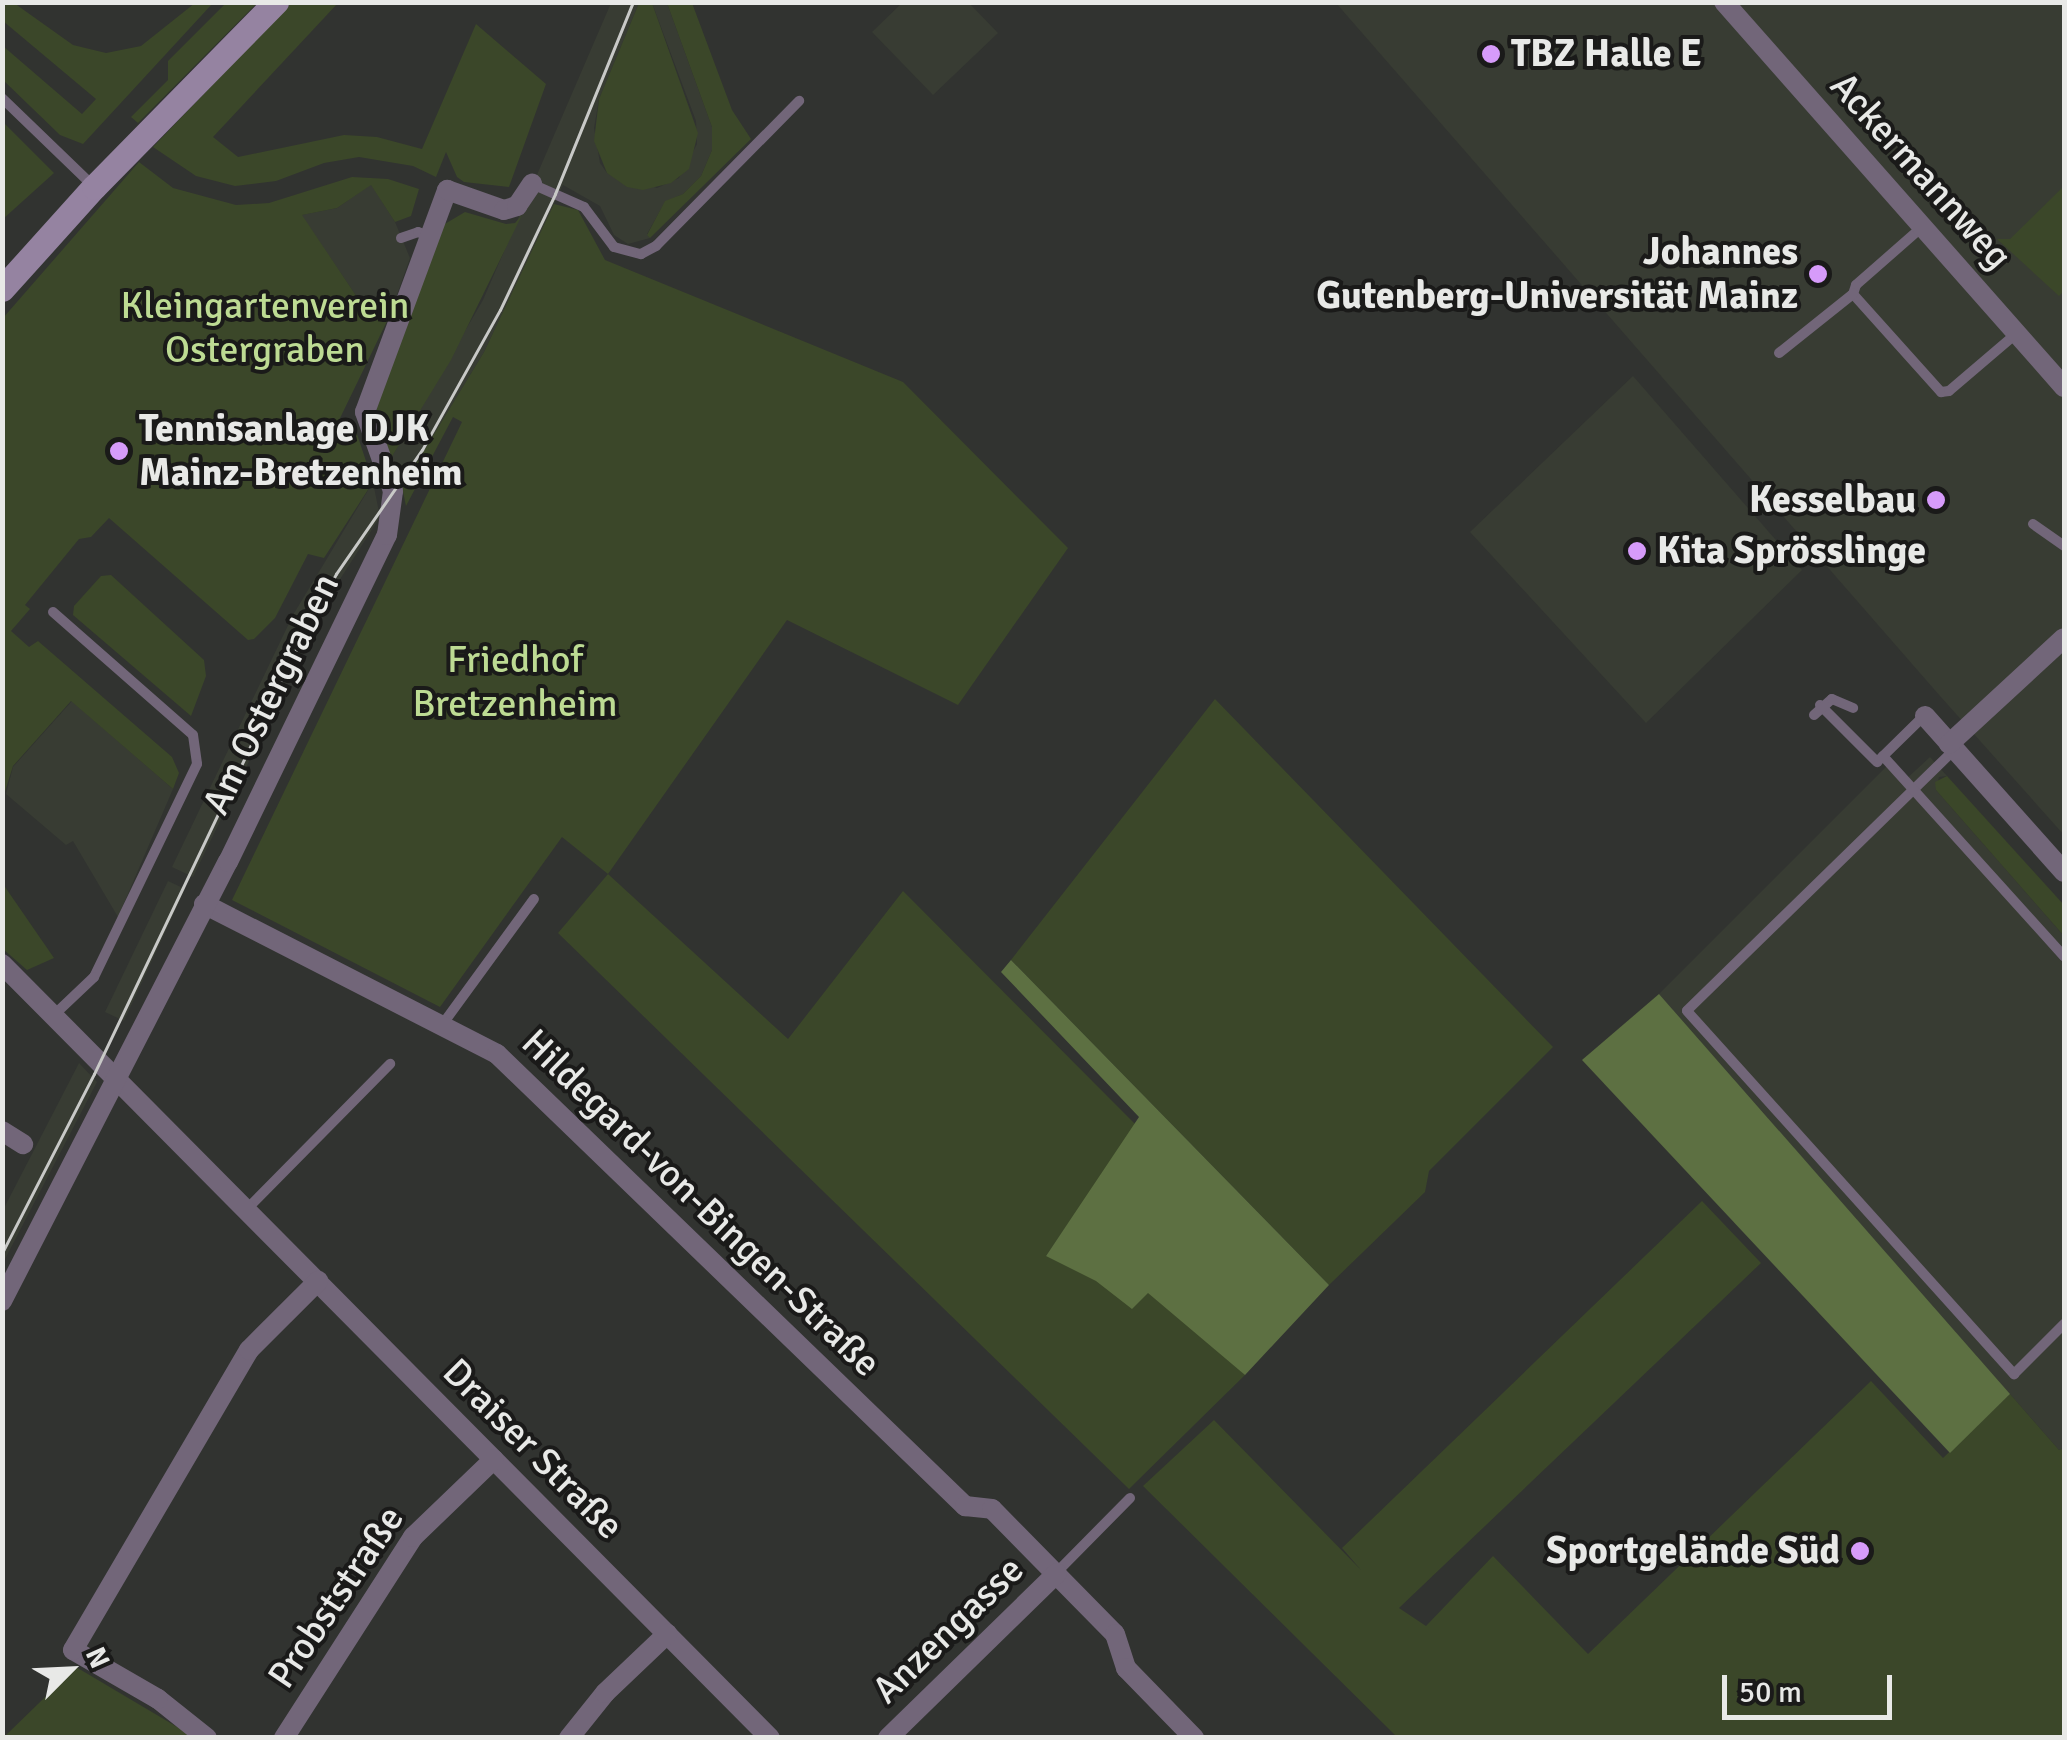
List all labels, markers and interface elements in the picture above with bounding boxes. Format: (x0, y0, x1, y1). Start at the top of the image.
place label: TBZ Halle E (1511, 31, 1702, 77)
marker: TBZ Halle E (1480, 43, 1502, 65)
street label: Ackermannweg (1821, 63, 2021, 279)
place label: Johannes Gutenberg-Universität Mainz (1316, 229, 1798, 318)
marker: Johannes Gutenberg-Universität Mainz (1807, 263, 1829, 285)
park label: Kleingartenverein Ostergraben (121, 283, 409, 372)
place label: Tennisanlage DJK Mainz-Bretzenheim (139, 406, 463, 496)
marker: Tennisanlage DJK Mainz-Bretzenheim (108, 440, 130, 462)
place label: Kesselbau (1749, 477, 1916, 523)
marker: Kesselbau (1925, 489, 1947, 511)
place label: Kita Sprösslinge (1657, 528, 1926, 574)
marker: Kita Sprösslinge (1626, 540, 1648, 562)
street label: Am Ostergraben (193, 566, 349, 822)
park label: Friedhof Bretzenheim (412, 637, 618, 726)
street label: Hildegard-von-Bingen-Straße (512, 1020, 890, 1386)
street label: Draiser Straße (433, 1349, 633, 1549)
street label: Probststraße (258, 1497, 414, 1697)
place label: Sportgelände Süd (1546, 1528, 1840, 1574)
marker: Sportgelände Süd (1849, 1540, 1871, 1562)
street label: Anzengasse (863, 1547, 1033, 1713)
north arrow (20, 1620, 120, 1720)
text: N (78, 1642, 117, 1674)
scale bar (1727, 1655, 1897, 1717)
text: 50 m (1739, 1674, 1802, 1711)

